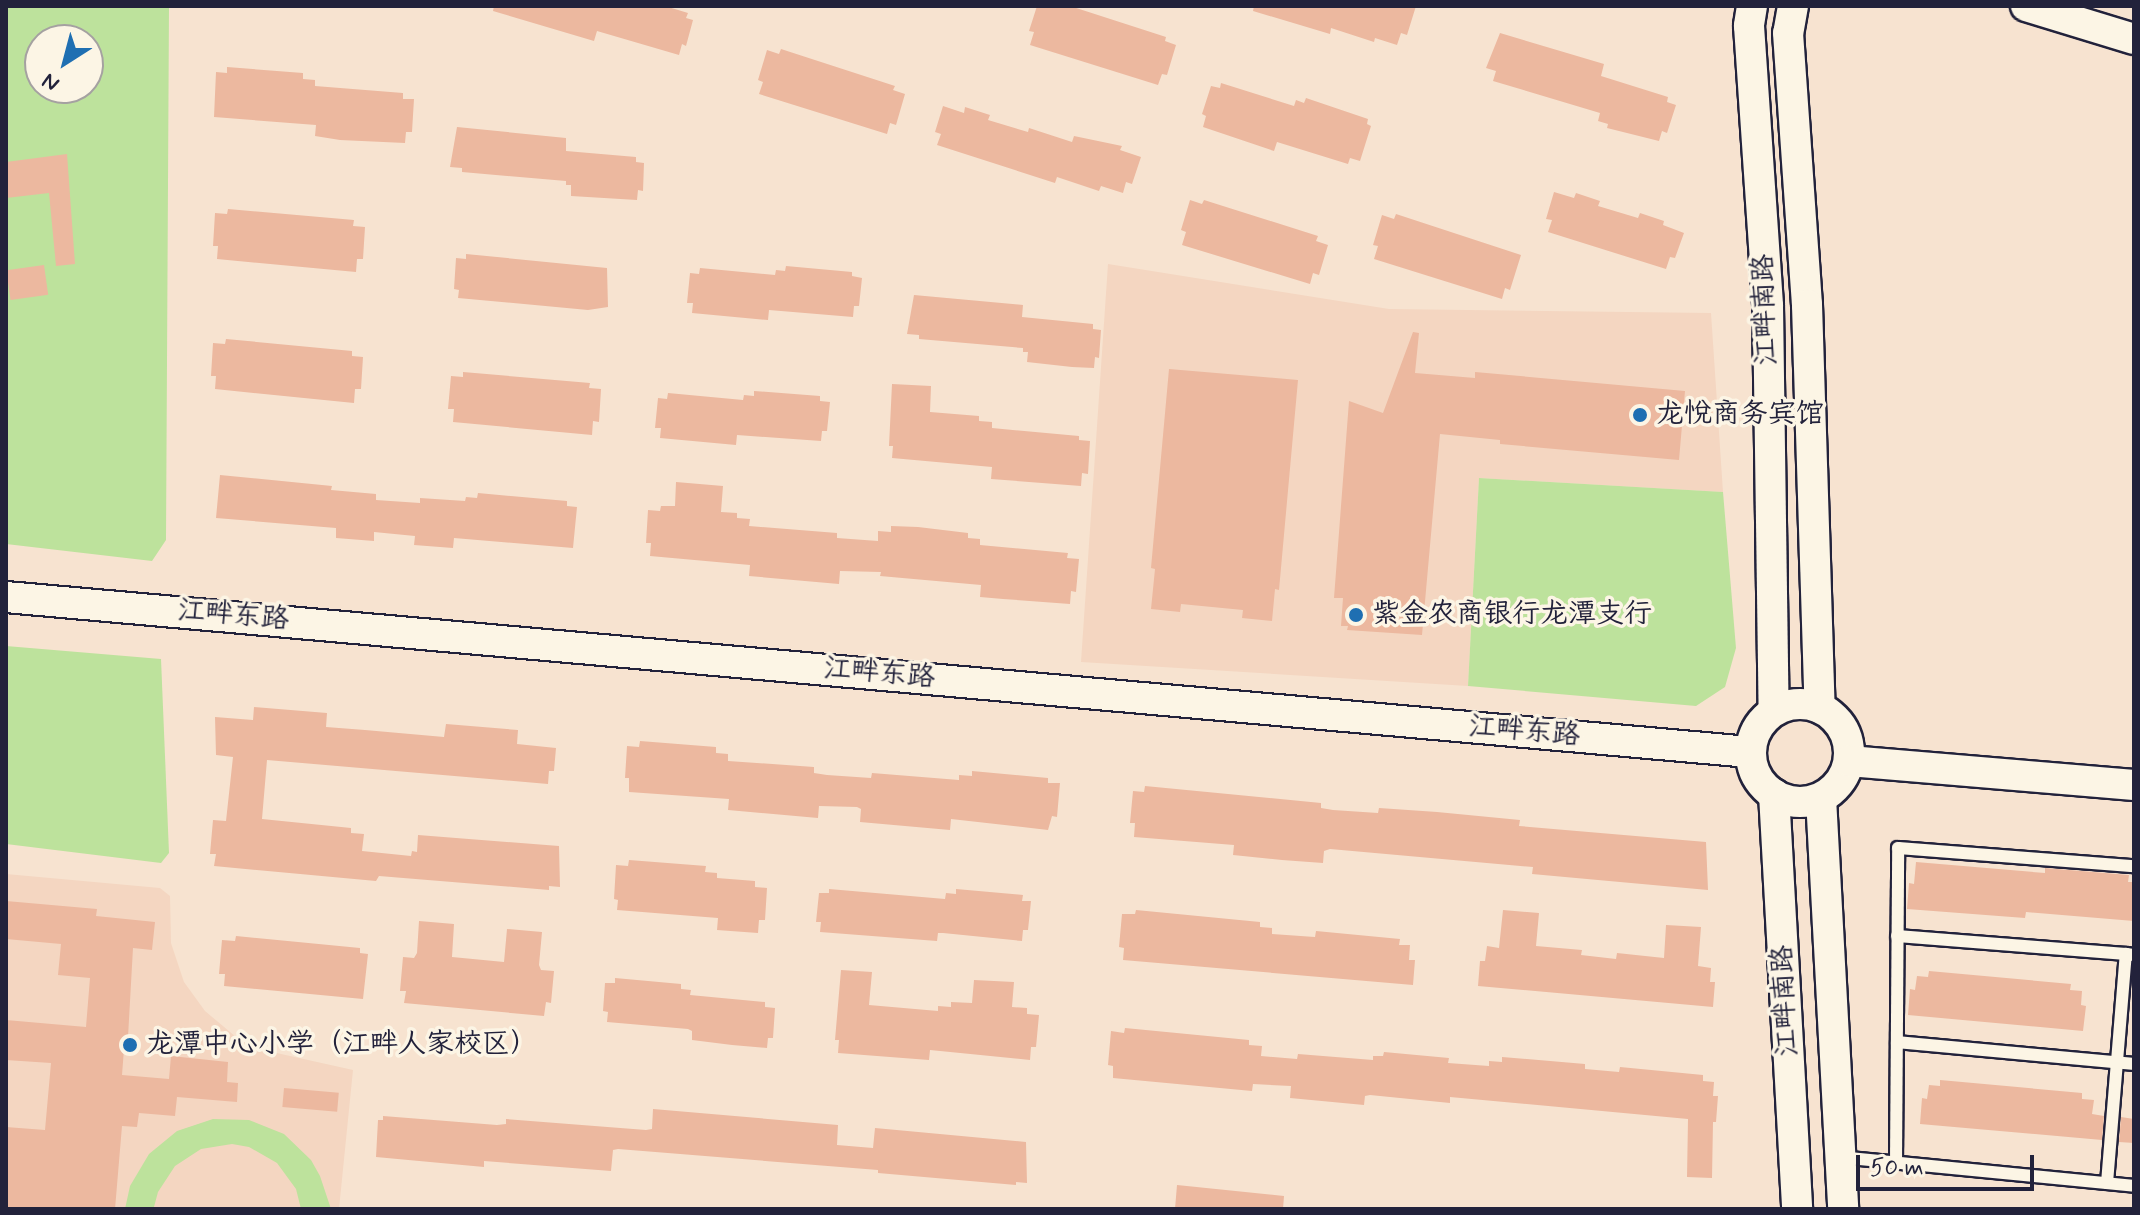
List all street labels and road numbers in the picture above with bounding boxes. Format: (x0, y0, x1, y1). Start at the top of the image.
street label: 江畔南路 (1747, 253, 1785, 367)
street label: 江畔东路 (176, 594, 290, 638)
street label: 江畔东路 (822, 652, 936, 696)
street label: 江畔东路 (1467, 710, 1581, 754)
street label: 江畔南路 (1766, 944, 1806, 1058)

